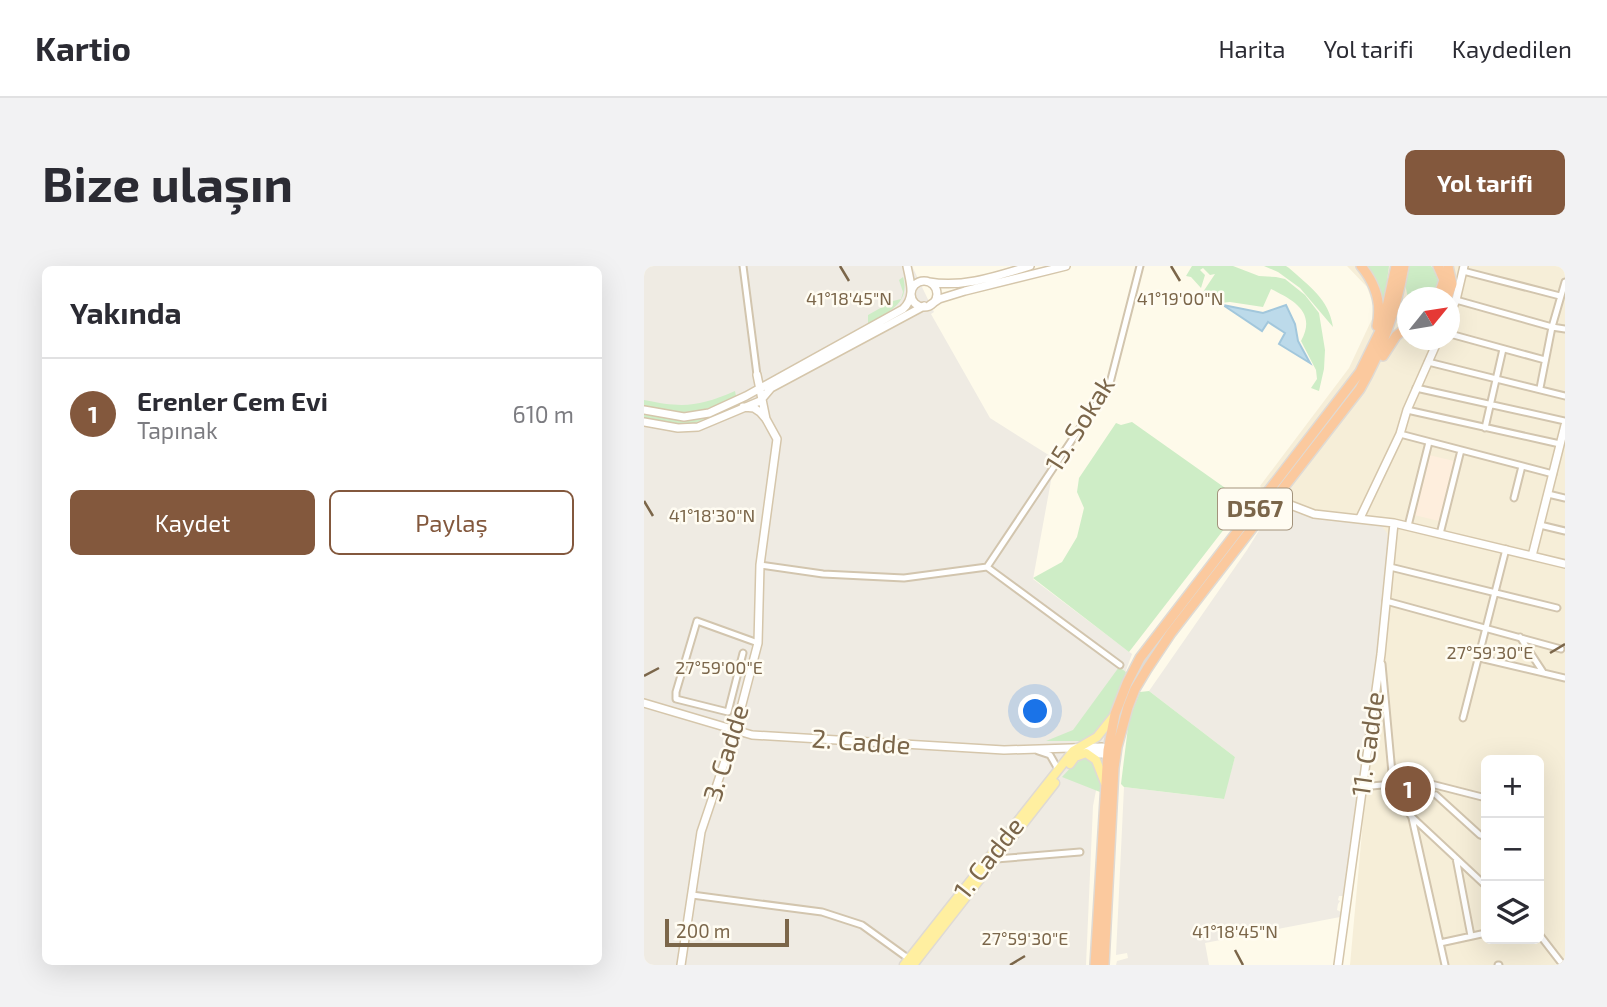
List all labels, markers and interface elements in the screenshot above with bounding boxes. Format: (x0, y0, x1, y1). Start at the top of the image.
text: Kartio (35, 28, 131, 68)
text: Harita (1218, 34, 1286, 63)
text: Yol tarifi (1324, 34, 1414, 63)
text: Kaydedilen (1452, 34, 1572, 63)
button: Yol tarifi (1405, 150, 1565, 215)
text: Bize ulaşın (42, 153, 293, 212)
text: 41°18'45"N (806, 287, 892, 309)
text: 41°19'00"N (1137, 287, 1223, 309)
north arrow (1397, 287, 1460, 350)
text: Yakında (70, 294, 182, 330)
street label: 15. Sokak (1037, 370, 1120, 476)
text: Erenler Cem Evi (137, 385, 328, 416)
text: 1 (88, 400, 98, 428)
text: 610 m (513, 400, 574, 428)
text: Tapınak (137, 416, 218, 444)
road number: D567 (1218, 489, 1292, 530)
button: Kaydet (70, 490, 315, 555)
button: Paylaş (329, 490, 574, 555)
text: 41°18'30"N (669, 504, 755, 526)
text: 27°59'30"E (1447, 641, 1533, 663)
text: 27°59'00"E (675, 656, 763, 678)
street label: 11. Cadde (1344, 689, 1389, 798)
your location (1018, 694, 1052, 728)
street label: 3. Cadde (695, 701, 754, 804)
street label: 2. Cadde (811, 722, 912, 759)
map controls (1481, 755, 1544, 944)
button: + (1481, 755, 1544, 818)
pin: 1 (1385, 763, 1431, 815)
street label: 1. Cadde (946, 810, 1029, 904)
button: − (1481, 818, 1544, 881)
button: layers (1481, 881, 1544, 944)
scale bar (665, 916, 789, 948)
text: 200 m (676, 919, 730, 942)
text: 41°18'45"N (1192, 920, 1278, 942)
text: 27°59'30"E (982, 927, 1068, 949)

